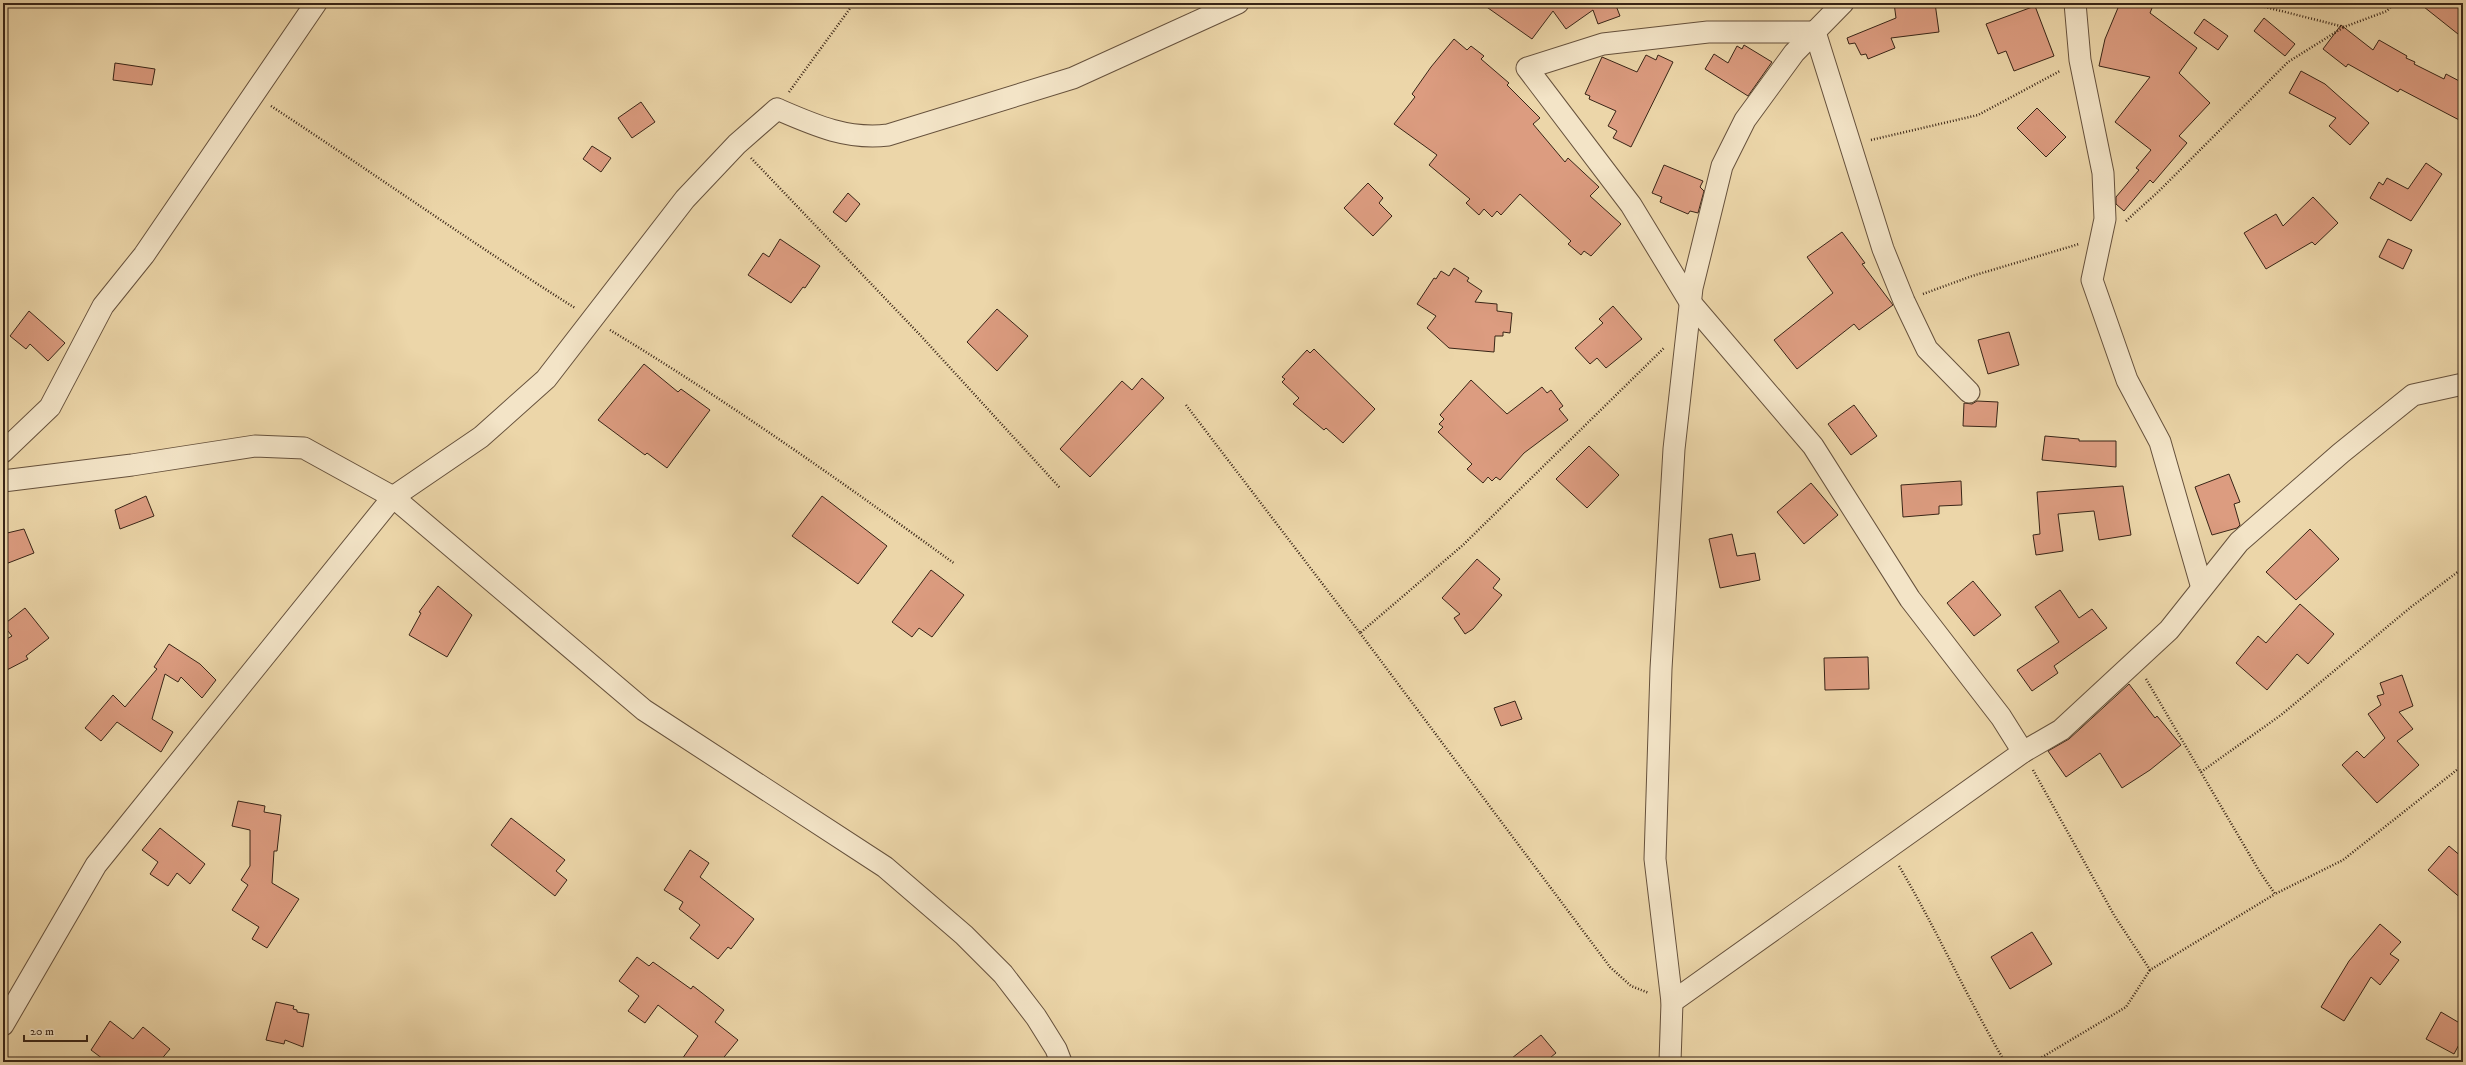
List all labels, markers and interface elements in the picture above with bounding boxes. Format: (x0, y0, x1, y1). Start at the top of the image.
scale bar (24, 1017, 87, 1043)
text: 20 m (30, 1024, 54, 1039)

